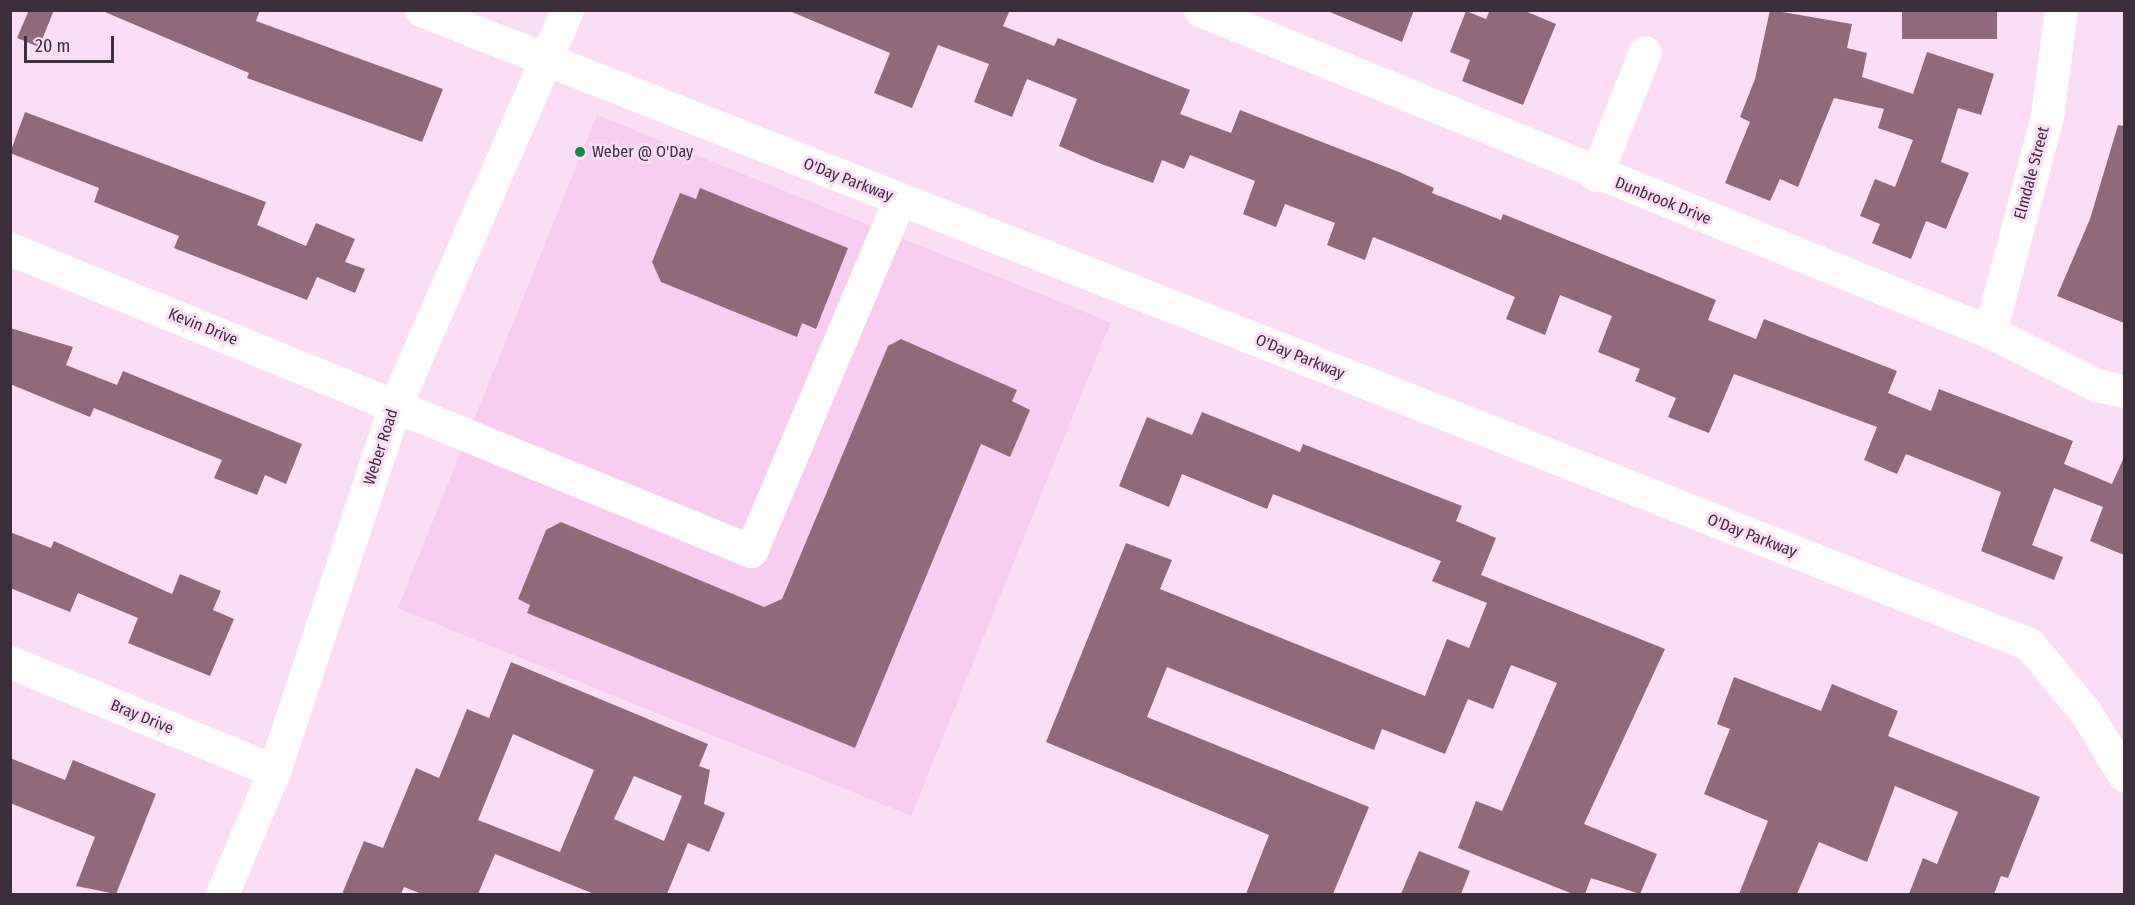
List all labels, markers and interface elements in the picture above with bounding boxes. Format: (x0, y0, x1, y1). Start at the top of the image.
scale bar (27, 24, 117, 62)
text: 20 m (35, 35, 70, 57)
street label: Elmdale Street (2010, 124, 2054, 222)
place label: Weber @ O'Day (592, 142, 693, 162)
marker: Weber @ O'Day (573, 145, 587, 159)
street label: O'Day Parkway (801, 154, 895, 206)
street label: Dunbrook Drive (1612, 173, 1714, 229)
street label: Kevin Drive (165, 304, 241, 350)
street label: O'Day Parkway (1253, 330, 1347, 384)
street label: Weber Road (360, 407, 402, 487)
street label: O'Day Parkway (1705, 510, 1799, 562)
street label: Bray Drive (108, 696, 176, 738)

